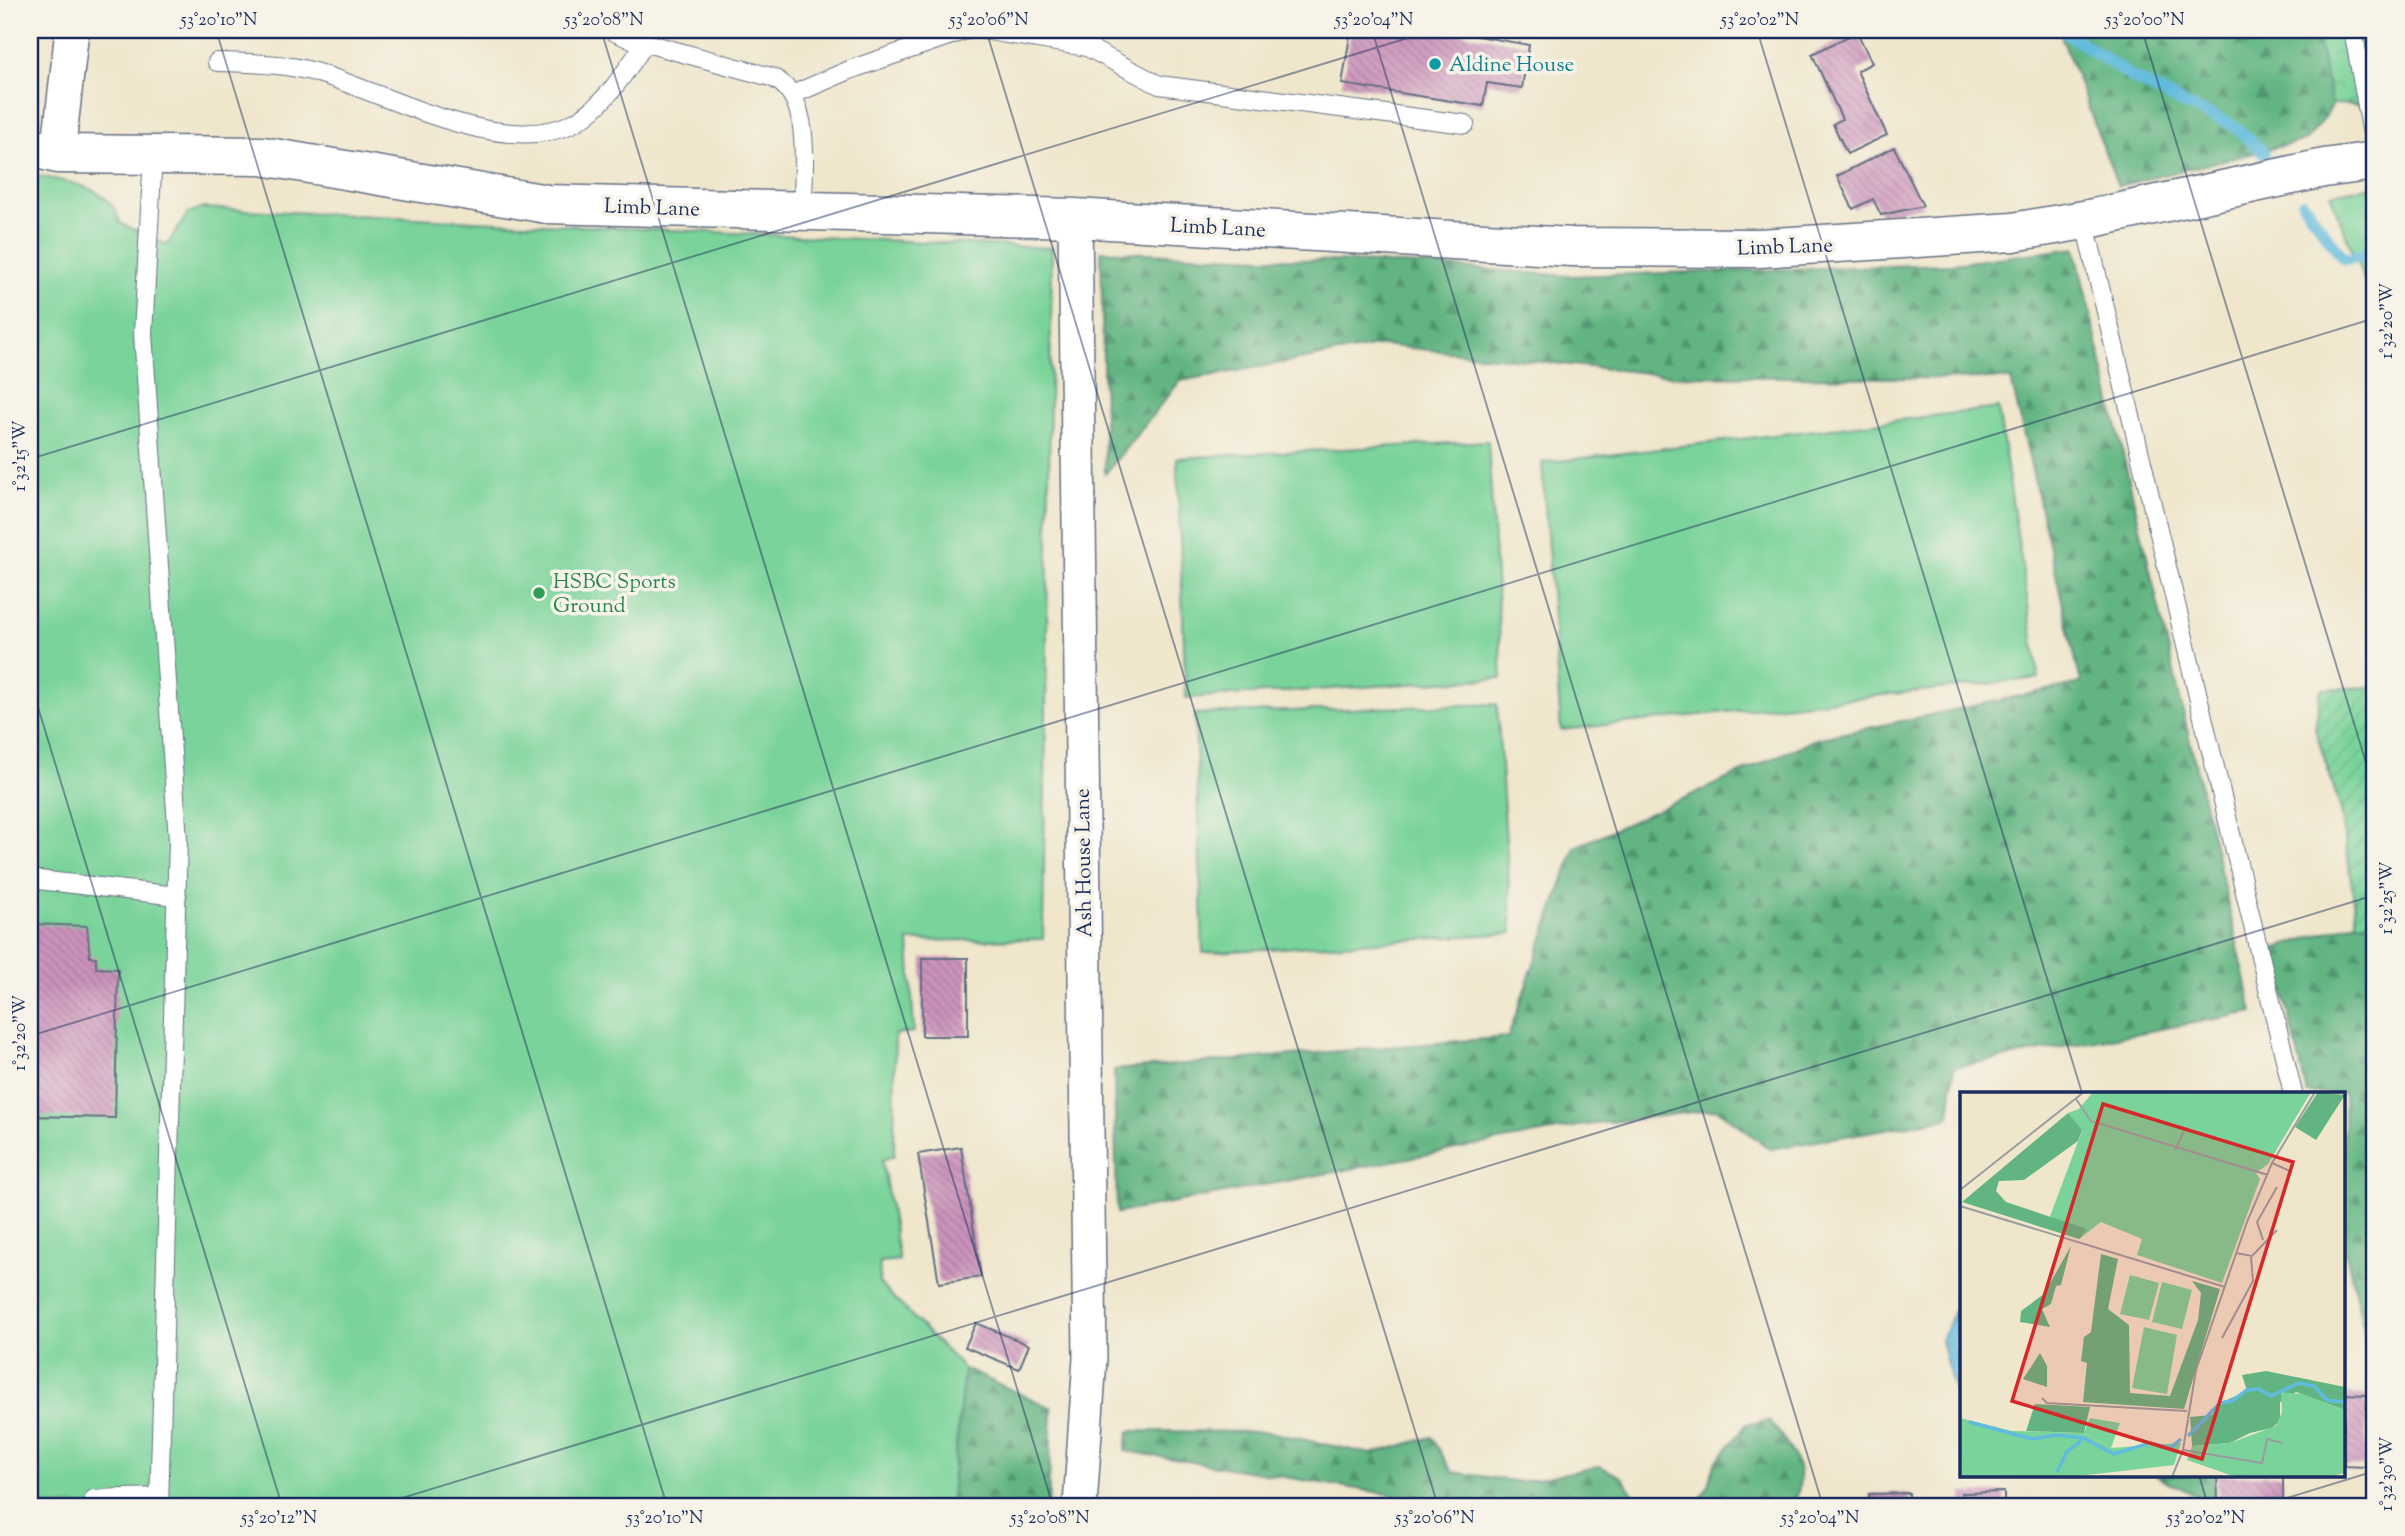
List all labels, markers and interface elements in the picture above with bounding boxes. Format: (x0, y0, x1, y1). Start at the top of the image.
text: 53°20'10"N (180, 8, 257, 34)
text: 53°20'08"N (563, 8, 644, 34)
text: 53°20'06"N (948, 8, 1029, 34)
text: 53°20'04"N (1334, 8, 1413, 34)
text: 53°20'02"N (1720, 8, 1799, 34)
text: 53°20'00"N (2104, 8, 2185, 34)
place label: Aldine House (1449, 51, 1574, 81)
marker: Aldine House (1427, 56, 1443, 72)
street label: Limb Lane (603, 192, 700, 226)
street label: Limb Lane (1169, 212, 1267, 246)
street label: Limb Lane (1737, 231, 1834, 265)
text: 1°32'20"W (2375, 283, 2401, 359)
text: 1°32'15"W (8, 421, 34, 491)
place label: HSBC Sports Ground (553, 568, 676, 622)
marker: HSBC Sports Ground (531, 585, 547, 601)
street label: Ash House Lane (1069, 788, 1101, 938)
text: 1°32'25"W (2375, 862, 2401, 934)
text: 1°32'20"W (8, 995, 34, 1071)
inset map (1960, 1092, 2346, 1476)
text: 1°32'30"W (2375, 1437, 2401, 1511)
text: 53°20'12"N (240, 1506, 317, 1532)
text: 53°20'10"N (626, 1506, 703, 1532)
text: 53°20'08"N (1009, 1506, 1090, 1532)
text: 53°20'06"N (1394, 1506, 1475, 1532)
text: 53°20'04"N (1780, 1506, 1859, 1532)
text: 53°20'02"N (2166, 1506, 2245, 1532)

